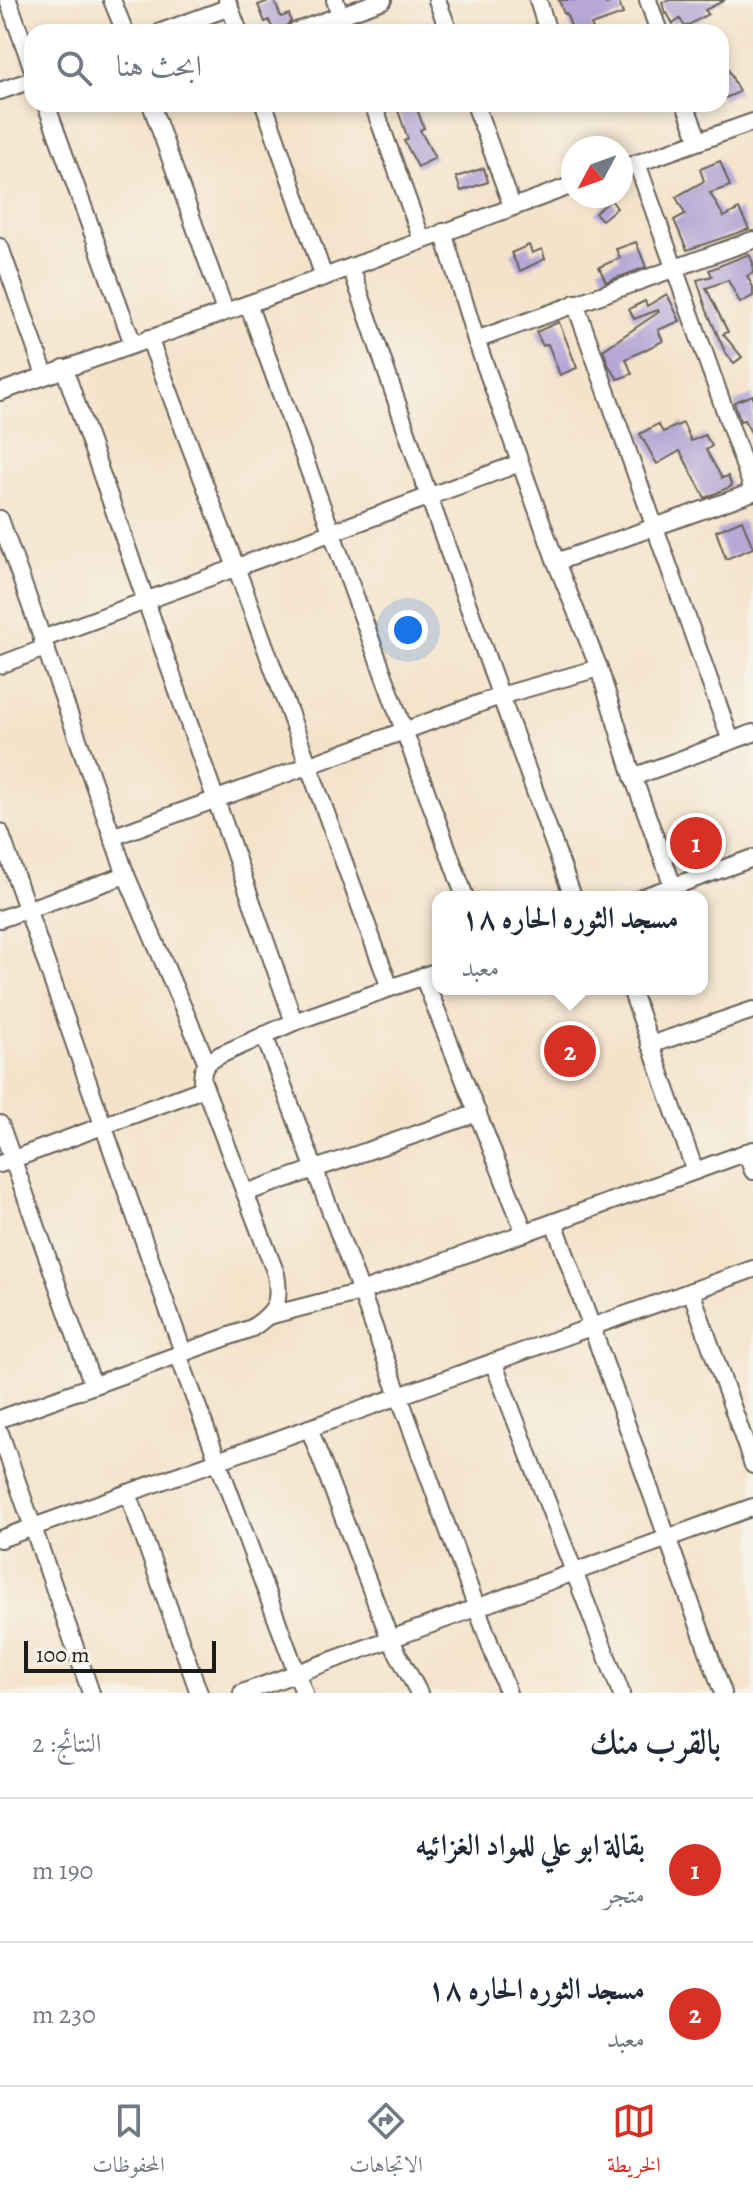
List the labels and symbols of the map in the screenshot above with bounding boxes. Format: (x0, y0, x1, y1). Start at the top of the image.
north arrow (561, 136, 633, 208)
your location (388, 610, 428, 650)
pin: 1 (670, 813, 722, 873)
pin: 2 (544, 1021, 596, 1081)
scale bar (24, 1637, 216, 1673)

